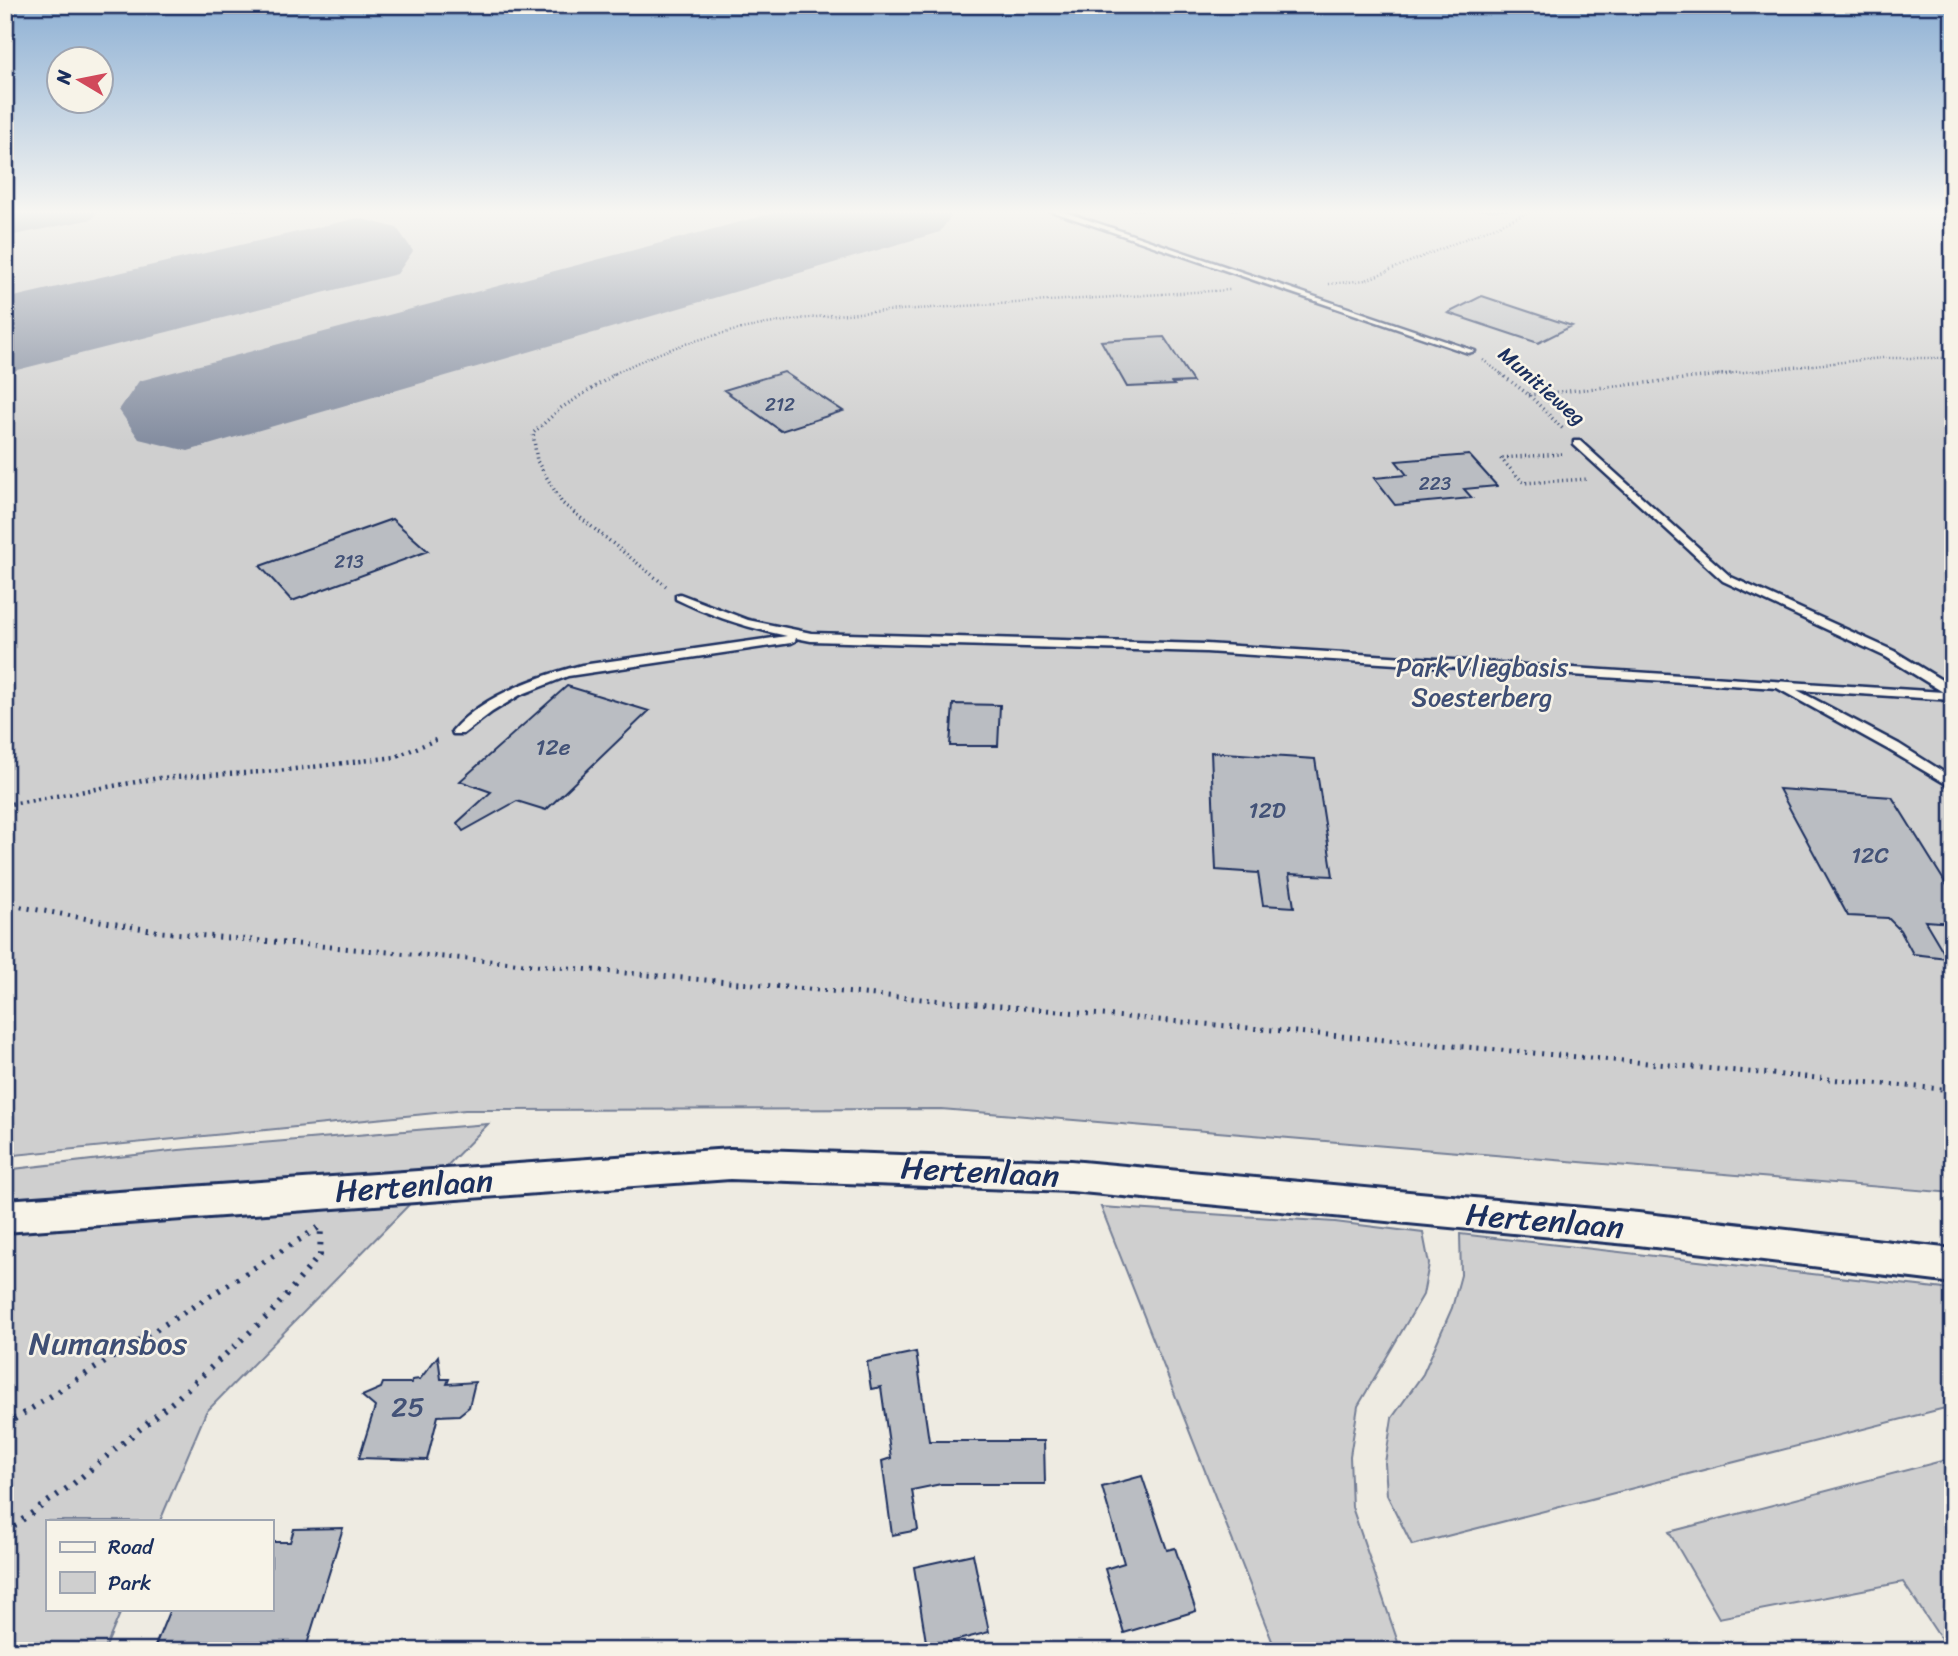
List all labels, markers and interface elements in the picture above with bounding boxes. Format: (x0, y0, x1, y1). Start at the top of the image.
north arrow (46, 46, 116, 116)
text: N (46, 67, 81, 87)
street label: Munitieweg (1489, 336, 1595, 436)
house number: 212 (765, 388, 795, 421)
house number: 223 (1419, 467, 1452, 500)
house number: 213 (334, 545, 364, 578)
park label: Park Vliegbasis Soesterberg (1396, 644, 1569, 720)
house number: 12e (536, 727, 571, 768)
house number: 12D (1249, 790, 1286, 831)
house number: 12C (1851, 835, 1889, 876)
street label: Hertenlaan (899, 1139, 1061, 1205)
street label: Hertenlaan (333, 1152, 495, 1220)
street label: Hertenlaan (1464, 1186, 1626, 1256)
park label: Numansbos (29, 1315, 188, 1372)
house number: 25 (391, 1382, 425, 1431)
legend (46, 1520, 273, 1610)
text: Road (108, 1528, 155, 1566)
text: Park (108, 1564, 151, 1602)

